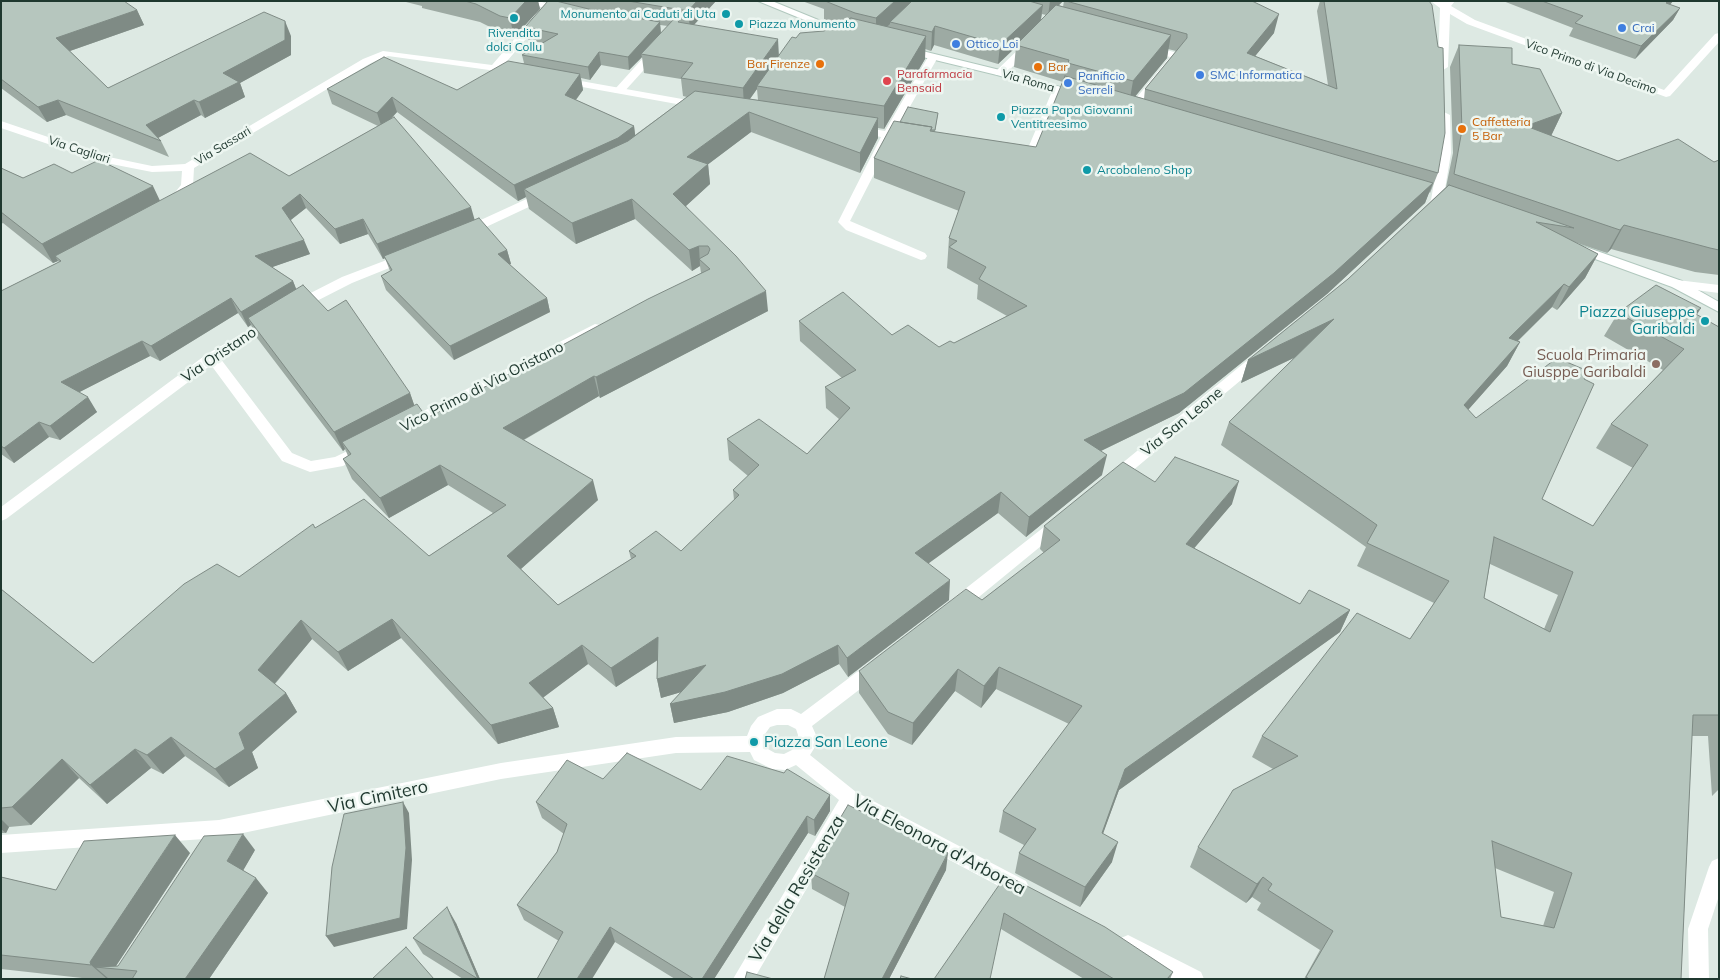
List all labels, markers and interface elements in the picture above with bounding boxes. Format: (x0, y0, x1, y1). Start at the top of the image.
place label: Monumento ai Caduti di Uta (561, 7, 716, 21)
marker: Monumento ai Caduti di Uta (720, 8, 732, 20)
marker: Rivendita dolci Collu (508, 12, 520, 24)
place label: Piazza Monumento (749, 17, 856, 31)
marker: Piazza Monumento (733, 18, 745, 30)
place label: Crai (1632, 21, 1655, 35)
marker: Crai (1616, 22, 1628, 34)
place label: Rivendita dolci Collu (486, 26, 542, 54)
street label: Vico Primo di Via Decimo (1523, 36, 1659, 98)
place label: Ottico Loi (966, 37, 1018, 51)
marker: Ottico Loi (950, 38, 962, 50)
place label: Bar Firenze (747, 57, 810, 71)
marker: Bar Firenze (814, 58, 826, 70)
place label: Bar (1048, 60, 1068, 74)
marker: Bar (1032, 61, 1044, 73)
place label: Parafarmacia Bensaid (897, 67, 973, 95)
street label: Via Roma (1000, 67, 1056, 95)
place label: SMC Informatica (1210, 68, 1302, 82)
place label: Panificio Serreli (1078, 69, 1125, 97)
marker: SMC Informatica (1194, 69, 1206, 81)
marker: Parafarmacia Bensaid (881, 75, 893, 87)
marker: Panificio Serreli (1062, 77, 1074, 89)
place label: Piazza Papa Giovanni Ventitreesimo (1011, 103, 1133, 131)
marker: Piazza Papa Giovanni Ventitreesimo (995, 111, 1007, 123)
place label: Caffetteria 5 Bar (1472, 115, 1531, 143)
marker: Caffetteria 5 Bar (1456, 123, 1468, 135)
street label: Via Sassari (192, 124, 254, 168)
street label: Via Cagliari (46, 133, 112, 167)
place label: Arcobaleno Shop (1097, 163, 1192, 177)
marker: Arcobaleno Shop (1081, 164, 1093, 176)
place label: Piazza Giuseppe Garibaldi (1579, 303, 1695, 338)
marker: Piazza Giuseppe Garibaldi (1699, 315, 1711, 327)
street label: Via Oristano (178, 323, 260, 387)
street label: Vico Primo di Via Oristano (397, 338, 567, 436)
place label: Scuola Primaria Giusppe Garibaldi (1522, 346, 1646, 381)
marker: Scuola Primaria Giusppe Garibaldi (1650, 358, 1662, 370)
street label: Via San Leone (1138, 384, 1226, 460)
place label: Piazza San Leone (764, 733, 888, 751)
marker: Piazza San Leone (748, 736, 760, 748)
street label: Via Cimitero (326, 776, 430, 818)
street label: Via Eleonora d'Arborea (849, 790, 1029, 900)
street label: Via della Resistenza (745, 812, 849, 966)

